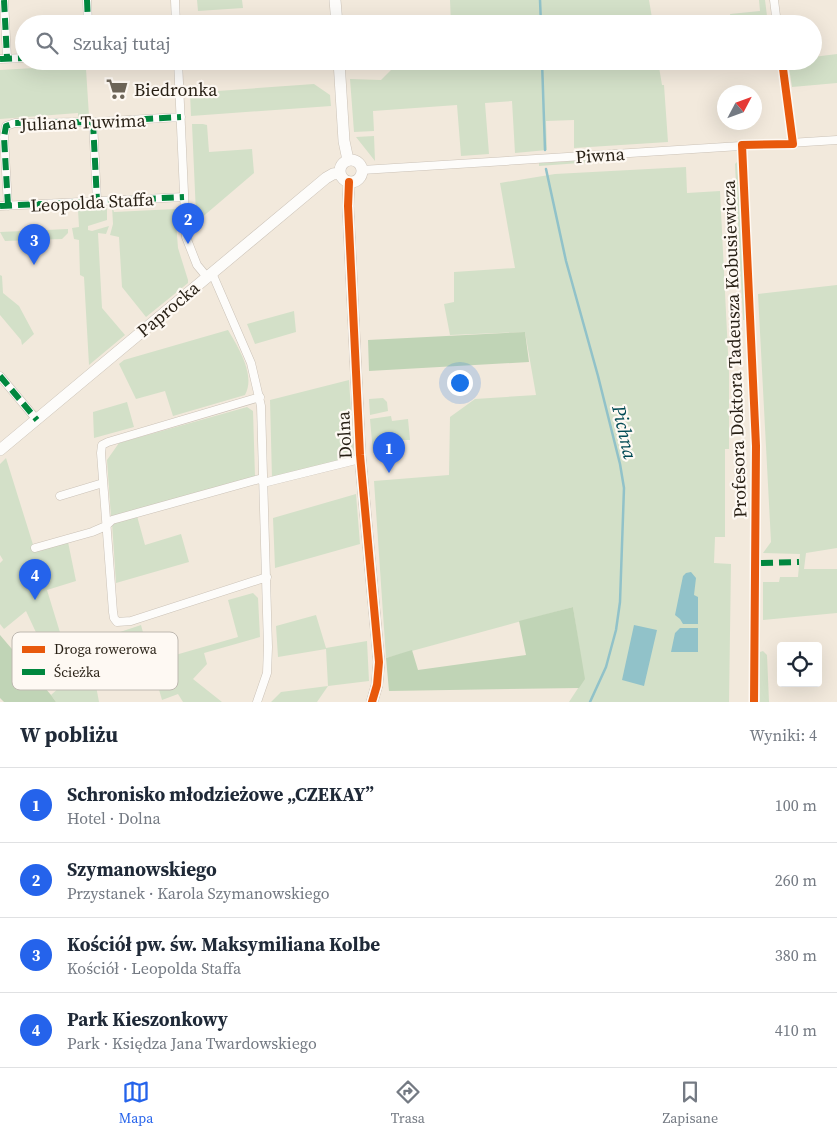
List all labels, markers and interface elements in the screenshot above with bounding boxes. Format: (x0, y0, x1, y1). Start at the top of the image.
search box (15, 15, 822, 70)
icon: search (33, 29, 61, 57)
text: Szukaj tutaj (73, 30, 171, 56)
supermarket icon: Biedronka (104, 76, 130, 102)
place label: Biedronka (134, 77, 218, 102)
north arrow (717, 85, 762, 130)
street label: Juliana Tuwima (19, 107, 147, 137)
street label: Piwna (574, 141, 626, 169)
street label: Profesora Doktora Tadeusza Kobusiewicza (716, 179, 752, 518)
street label: Leopolda Staffa (30, 186, 155, 218)
pin: 2 (172, 203, 204, 244)
pin: 3 (18, 224, 50, 265)
street label: Paprocka (131, 275, 205, 343)
your location (447, 370, 473, 396)
water label: Pichna (606, 401, 644, 462)
street label: Dolna (330, 410, 358, 460)
pin: 1 (373, 432, 405, 473)
pin: 4 (19, 559, 51, 600)
legend (12, 632, 178, 690)
text: Droga rowerowa (54, 639, 158, 659)
map controls (777, 642, 822, 687)
button: locate (777, 642, 822, 687)
text: Ścieżka (54, 662, 101, 682)
text: W pobliżu (20, 720, 118, 749)
text: Wyniki: 4 (750, 724, 817, 746)
text: Schronisko młodzieżowe „CZEKAY” (67, 781, 374, 807)
text: 1 (32, 794, 40, 816)
text: 100 m (775, 794, 817, 816)
text: Hotel · Dolna (67, 807, 161, 829)
text: Szymanowskiego (67, 856, 217, 882)
text: 2 (32, 869, 40, 891)
text: 260 m (775, 869, 817, 891)
text: Przystanek · Karola Szymanowskiego (67, 882, 330, 904)
text: Kościół pw. św. Maksymiliana Kolbe (67, 931, 380, 957)
text: 3 (32, 944, 40, 966)
text: 380 m (775, 944, 817, 966)
text: Kościół · Leopolda Staffa (67, 957, 241, 979)
text: Park Kieszonkowy (67, 1006, 228, 1032)
text: 4 (32, 1019, 40, 1041)
text: 410 m (775, 1019, 817, 1041)
text: Park · Księdza Jana Twardowskiego (67, 1032, 317, 1054)
tab: Mapa (119, 1078, 153, 1128)
tab: Trasa (391, 1078, 425, 1128)
tab: Zapisane (663, 1078, 718, 1128)

